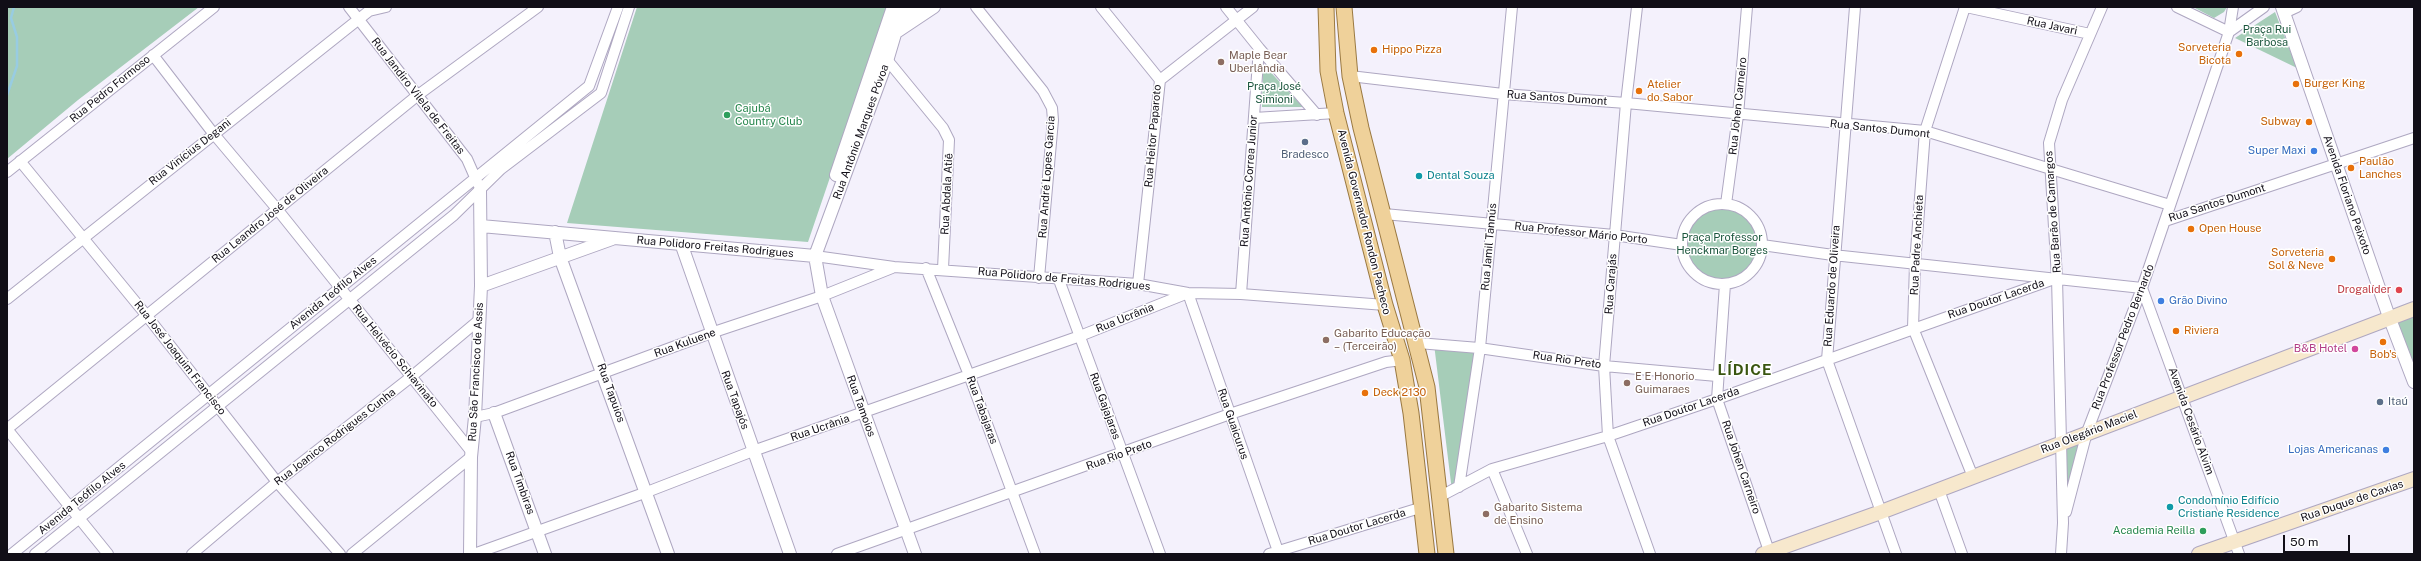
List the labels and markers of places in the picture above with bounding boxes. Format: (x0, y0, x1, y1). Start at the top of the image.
place label: Sorveteria Bicota (2178, 41, 2231, 67)
place label: Hippo Pizza (1382, 43, 1442, 57)
marker: Hippo Pizza (1369, 45, 1379, 55)
place label: Maple Bear Uberlândia (1229, 49, 1287, 75)
marker: Sorveteria Bicota (2234, 49, 2244, 59)
marker: Maple Bear Uberlândia (1216, 57, 1226, 67)
place label: Burger King (2304, 77, 2365, 91)
place label: Atelier do Sabor (1647, 78, 1693, 104)
marker: Burger King (2291, 79, 2301, 89)
marker: Atelier do Sabor (1634, 86, 1644, 96)
place label: Cajubá Country Club (735, 102, 802, 128)
marker: Cajubá Country Club (722, 110, 732, 120)
place label: Subway (2260, 115, 2301, 129)
marker: Subway (2304, 117, 2314, 127)
marker: Bradesco (1300, 137, 1310, 147)
place label: Super Maxi (2248, 144, 2306, 158)
marker: Super Maxi (2309, 146, 2319, 156)
place label: Bradesco (1281, 148, 1329, 162)
place label: Paulão Lanches (2359, 155, 2402, 181)
marker: Paulão Lanches (2346, 163, 2356, 173)
place label: Dental Souza (1427, 169, 1495, 183)
marker: Dental Souza (1414, 171, 1424, 181)
place label: Open House (2199, 222, 2262, 236)
marker: Open House (2186, 224, 2196, 234)
place label: Sorveteria Sol & Neve (2268, 246, 2324, 272)
marker: Sorveteria Sol & Neve (2327, 254, 2337, 264)
place label: Drogalíder (2337, 283, 2391, 297)
marker: Drogalíder (2394, 285, 2404, 295)
place label: Grão Divino (2169, 294, 2227, 308)
marker: Grão Divino (2156, 296, 2166, 306)
place label: Riviera (2184, 324, 2219, 338)
marker: Riviera (2171, 326, 2181, 336)
place label: Gabarito Educação – (Terceirão) (1334, 327, 1431, 353)
marker: Gabarito Educação – (Terceirão) (1321, 335, 1331, 345)
marker: Bob's (2378, 337, 2388, 347)
place label: B&B Hotel (2294, 342, 2347, 356)
marker: B&B Hotel (2350, 344, 2360, 354)
place label: Bob's (2370, 348, 2396, 362)
place label: E E Honorio Guimaraes (1635, 370, 1694, 396)
marker: E E Honorio Guimaraes (1622, 378, 1632, 388)
place label: Deck 2130 (1373, 386, 1426, 400)
marker: Deck 2130 (1360, 388, 1370, 398)
place label: Itaú (2388, 395, 2408, 409)
marker: Itaú (2375, 397, 2385, 407)
place label: Lojas Americanas (2288, 443, 2378, 457)
marker: Lojas Americanas (2381, 445, 2391, 455)
place label: Condomínio Edifício Cristiane Residence (2178, 494, 2279, 520)
place label: Gabarito Sistema de Ensino (1494, 501, 1582, 527)
marker: Condomínio Edifício Cristiane Residence (2165, 502, 2175, 512)
marker: Gabarito Sistema de Ensino (1481, 509, 1491, 519)
place label: Academia Reilla (2113, 524, 2195, 538)
marker: Academia Reilla (2198, 526, 2208, 536)

